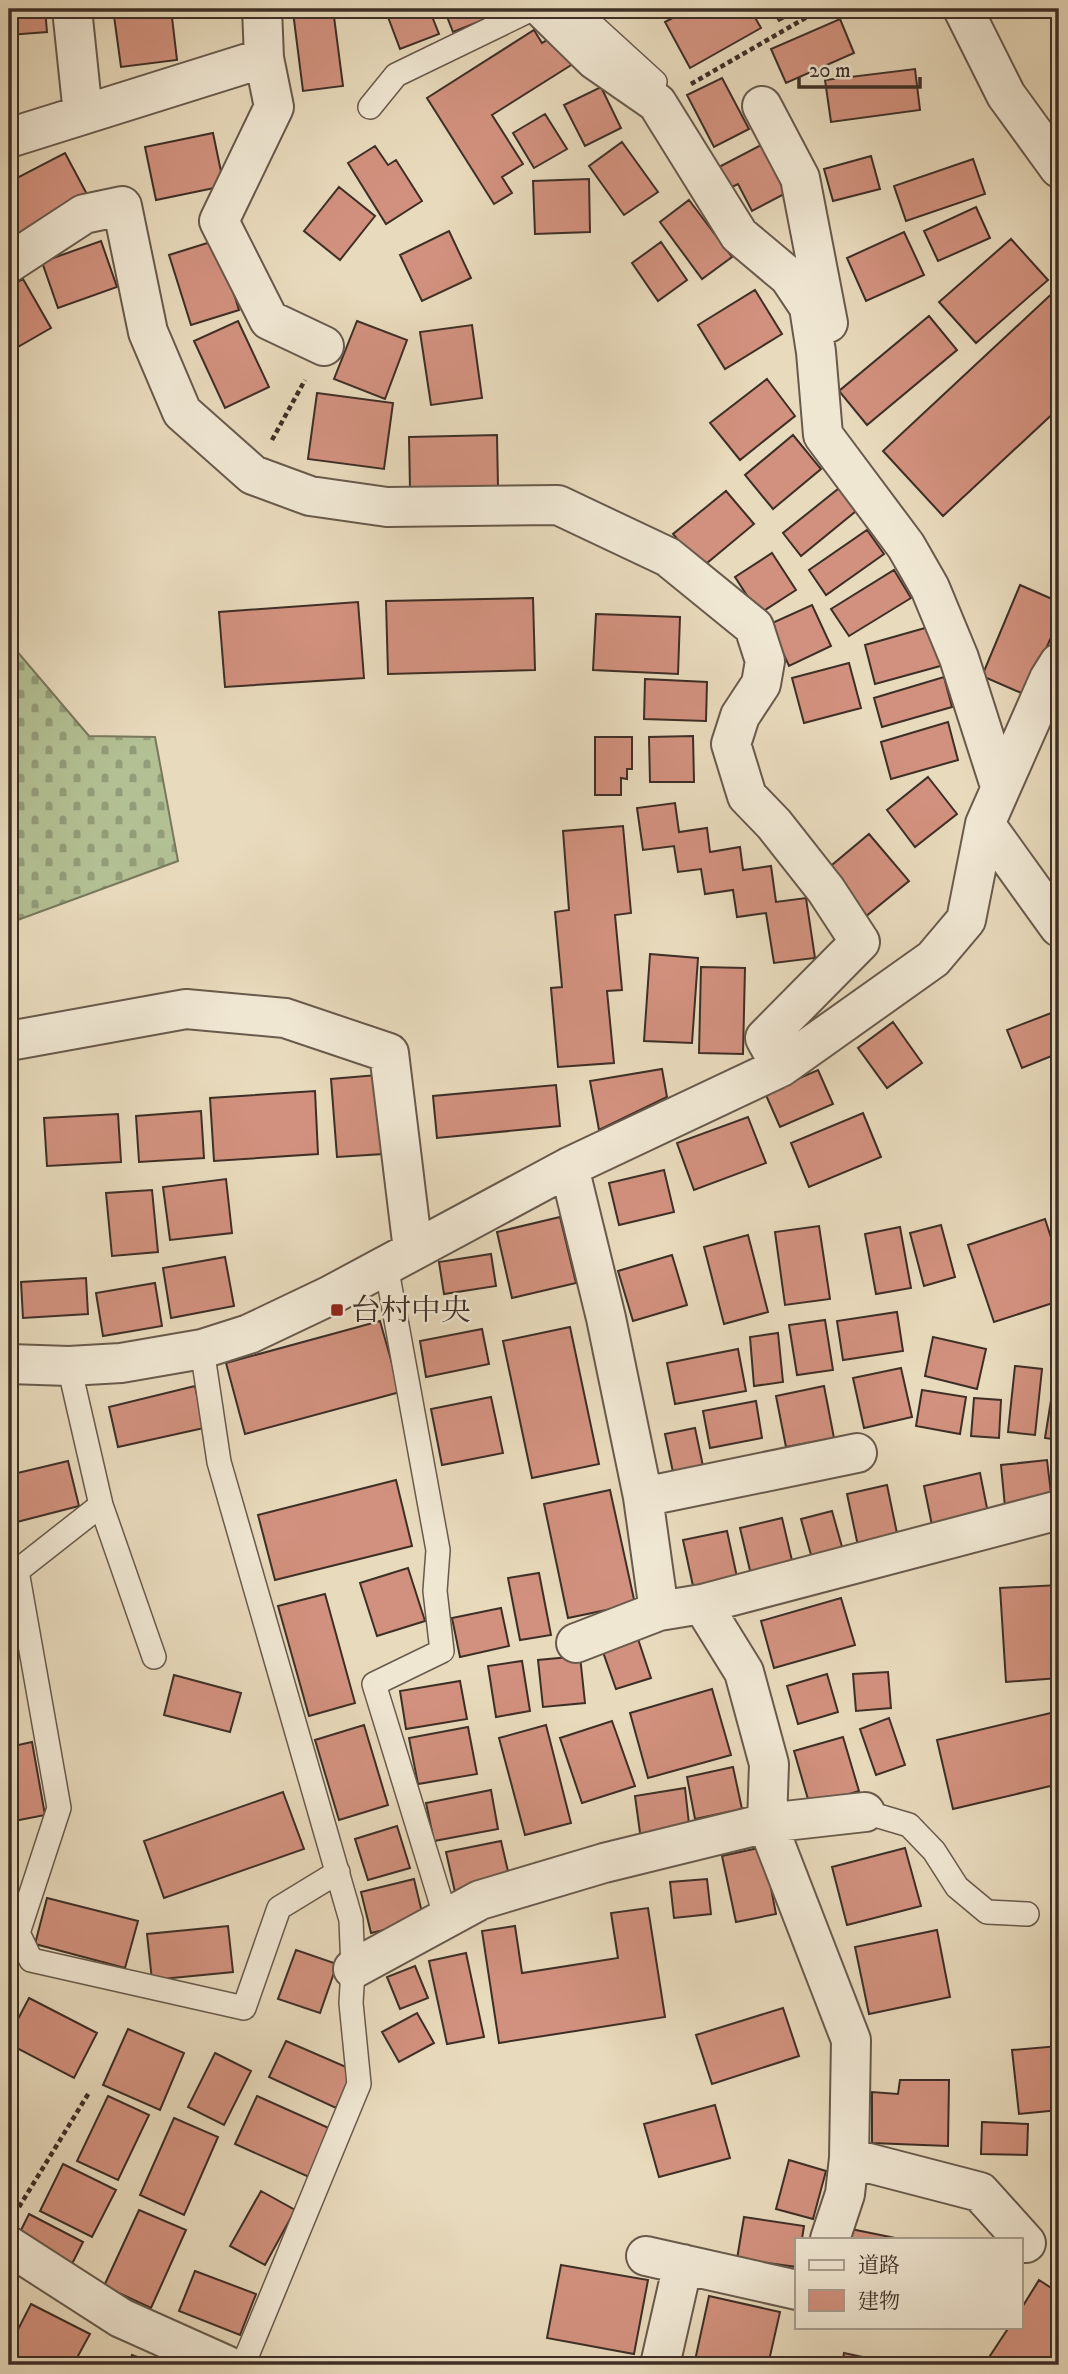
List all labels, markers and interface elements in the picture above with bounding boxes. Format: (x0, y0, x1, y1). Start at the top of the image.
scale bar (799, 46, 919, 90)
text: 20 m (809, 58, 851, 84)
place label: 台村中央 (351, 1293, 471, 1330)
marker: 台村中央 (329, 1302, 345, 1318)
legend (795, 2238, 1023, 2328)
text: 道路 (858, 2253, 900, 2279)
text: 建物 (858, 2289, 900, 2315)

